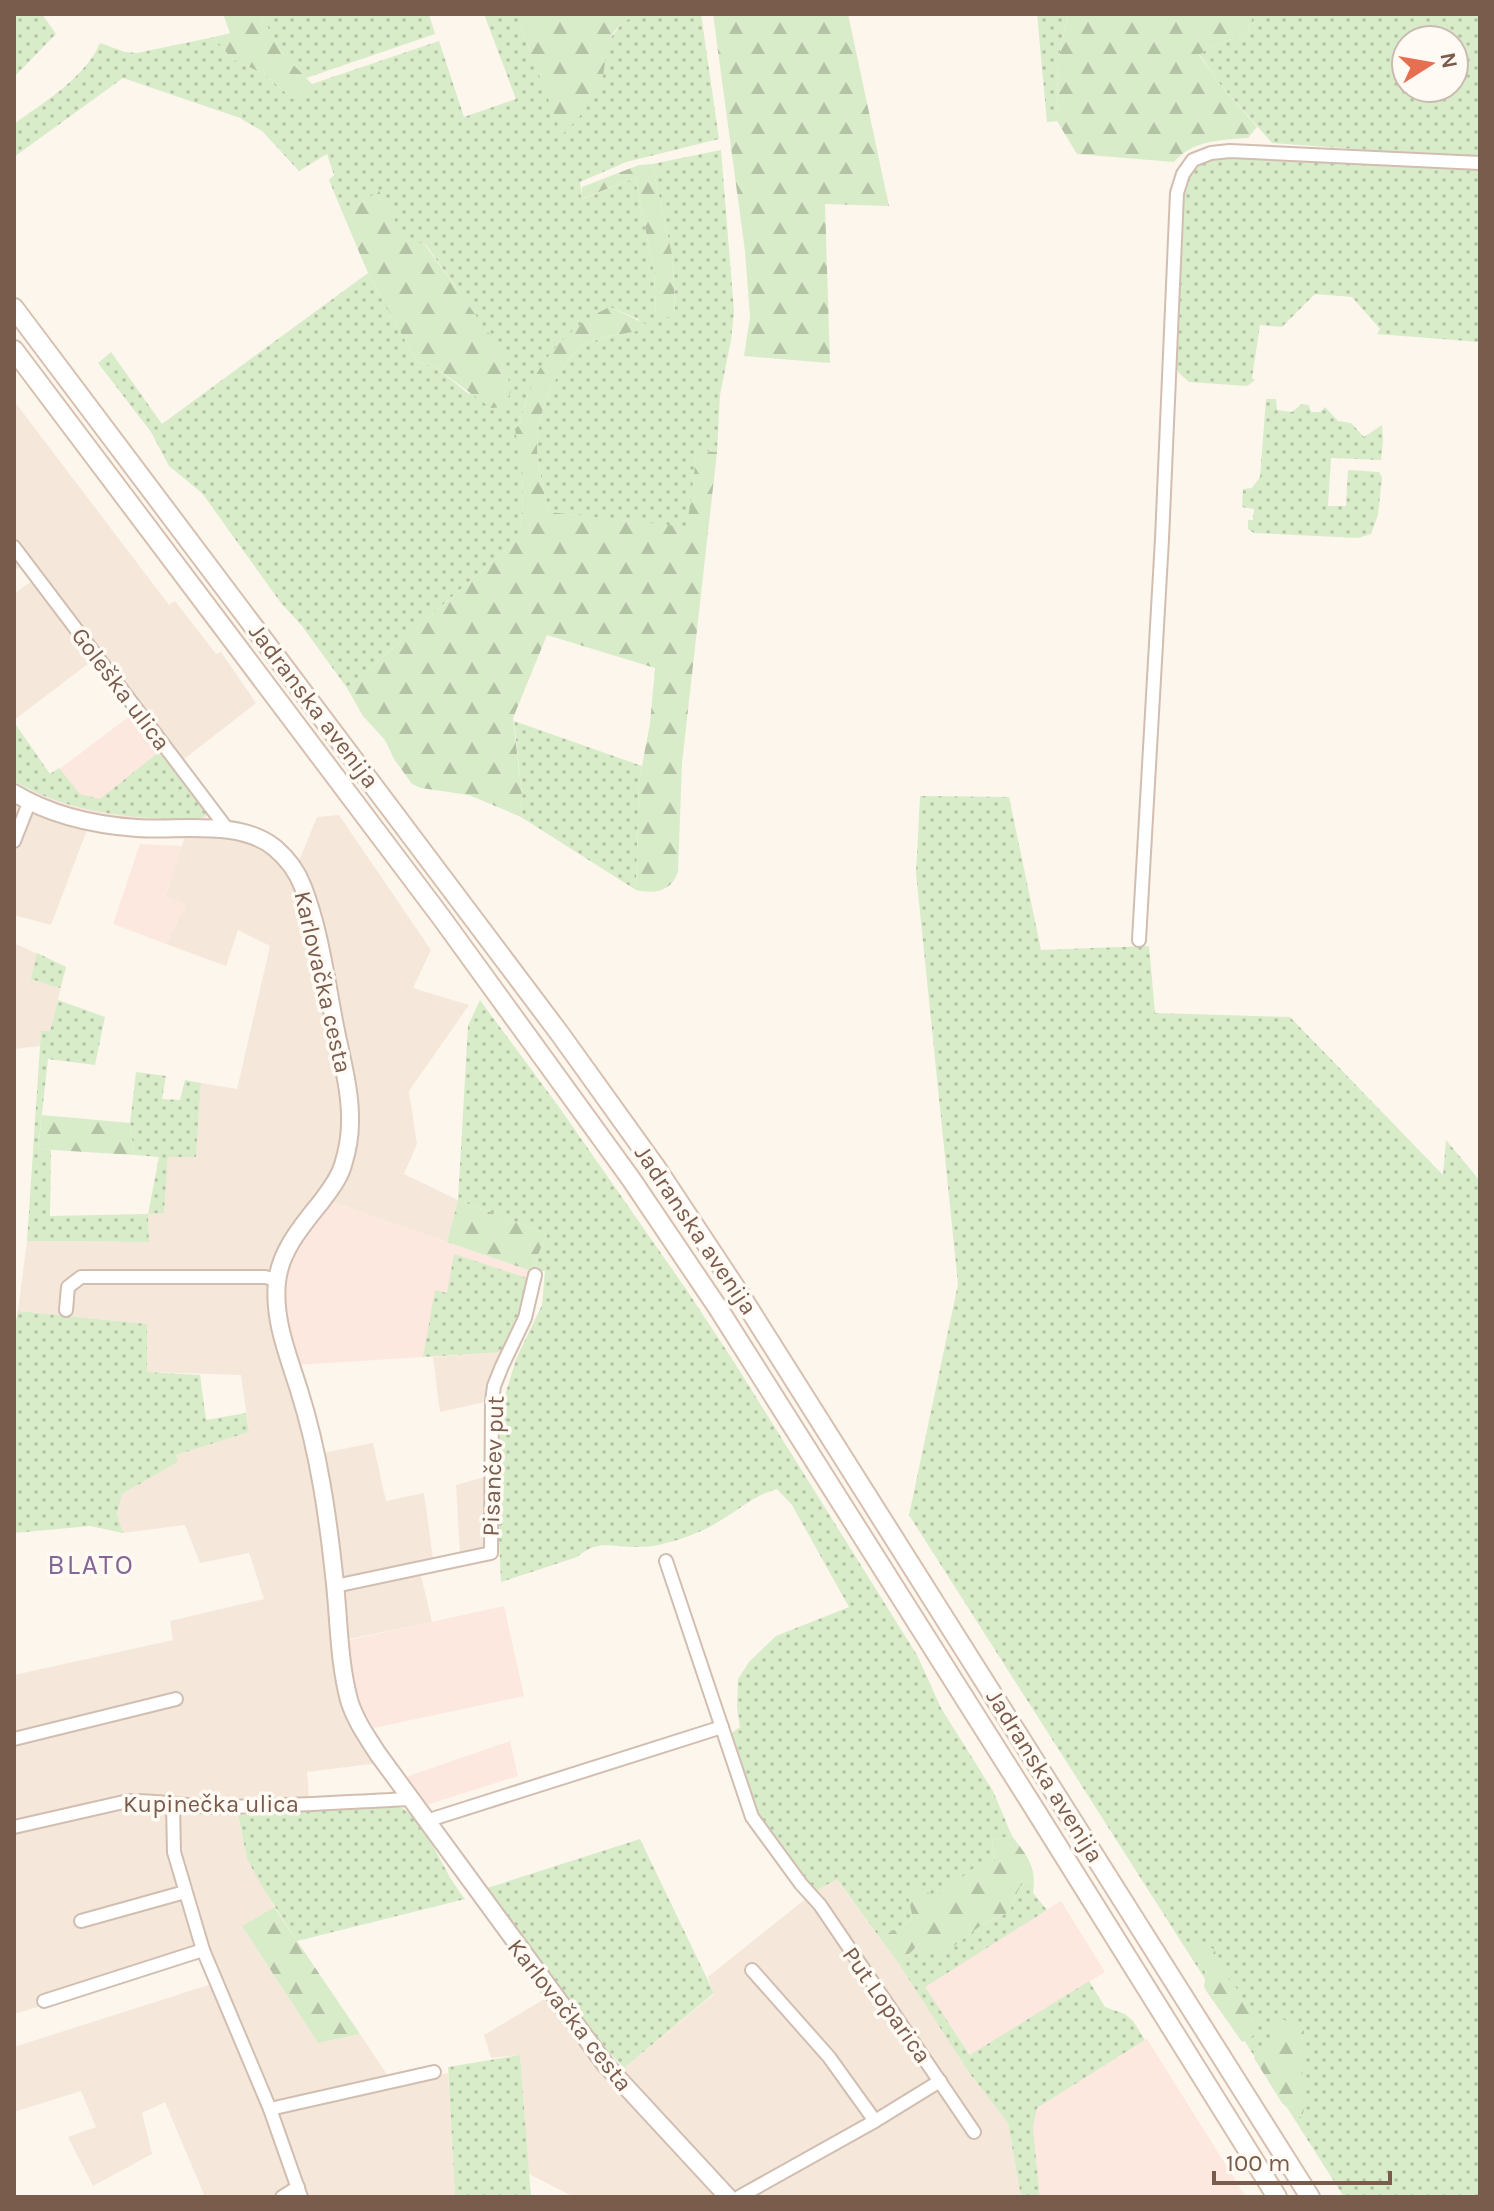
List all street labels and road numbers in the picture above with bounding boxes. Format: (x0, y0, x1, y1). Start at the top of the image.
street label: Jadranska avenija (243, 618, 385, 794)
street label: Goleška ulica (66, 622, 176, 756)
street label: Karlovačka cesta (288, 888, 358, 1076)
street label: Jadranska avenija (629, 1140, 763, 1320)
street label: Pisančev put (477, 1395, 509, 1537)
street label: Jadranska avenija (981, 1684, 1109, 1868)
street label: Kupinečka ulica (123, 1790, 299, 1818)
street label: Karlovačka cesta (502, 1933, 638, 2097)
street label: Put Loparica (837, 1941, 937, 2069)

